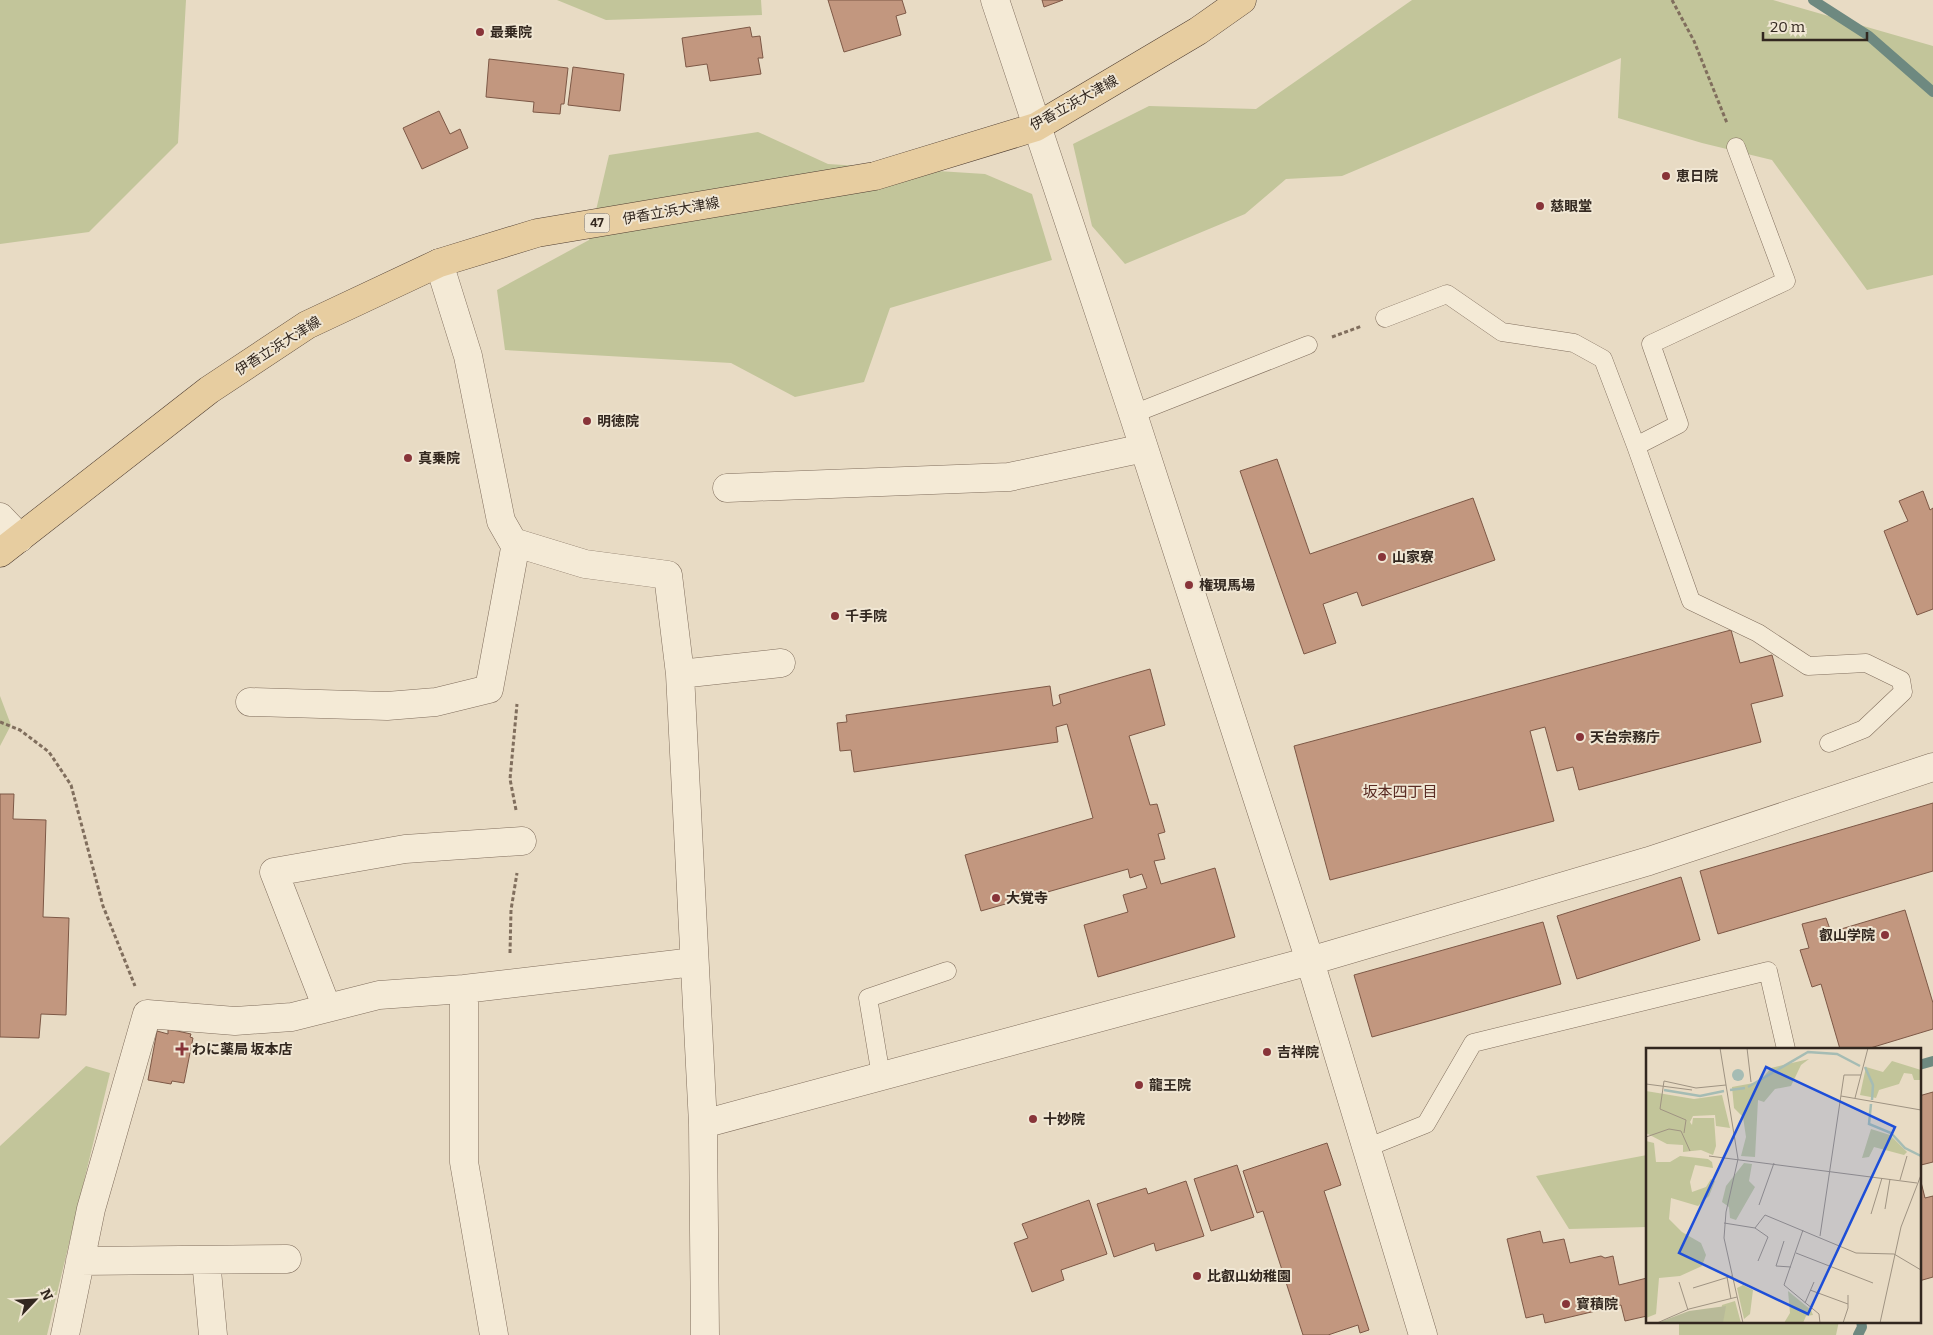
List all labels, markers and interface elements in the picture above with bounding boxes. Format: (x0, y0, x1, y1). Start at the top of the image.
scale bar (1763, 10, 1867, 42)
text: 20 m (1770, 18, 1806, 36)
place label: 最乗院 (490, 24, 532, 41)
marker: 最乗院 (474, 26, 486, 38)
street label: 伊香立浜大津線 (1027, 72, 1121, 134)
place label: 恵日院 (1676, 168, 1718, 185)
marker: 恵日院 (1660, 170, 1672, 182)
street label: 伊香立浜大津線 (621, 194, 721, 228)
place label: 慈眼堂 (1550, 198, 1592, 215)
marker: 慈眼堂 (1534, 200, 1546, 212)
road number: 47 (584, 214, 610, 232)
street label: 伊香立浜大津線 (232, 313, 324, 379)
place label: 明徳院 (597, 413, 639, 430)
marker: 明徳院 (581, 415, 593, 427)
place label: 真乗院 (418, 450, 460, 467)
marker: 真乗院 (402, 452, 414, 464)
place label: 山家寮 (1392, 549, 1434, 566)
marker: 山家寮 (1376, 551, 1388, 563)
place label: 権現馬場 (1199, 577, 1255, 594)
marker: 権現馬場 (1183, 579, 1195, 591)
place label: 千手院 (845, 608, 887, 625)
marker: 千手院 (829, 610, 841, 622)
place label: 天台宗務庁 (1590, 729, 1660, 746)
marker: 天台宗務庁 (1574, 731, 1586, 743)
district label: 坂本四丁目 (1362, 783, 1438, 801)
place label: 大覚寺 (1006, 890, 1048, 907)
marker: 大覚寺 (990, 892, 1002, 904)
place label: 叡山学院 (1819, 927, 1875, 944)
marker: 叡山学院 (1879, 929, 1891, 941)
place label: わに薬局 坂本店 (192, 1041, 293, 1058)
marker: わに薬局 坂本店 (176, 1043, 188, 1055)
place label: 吉祥院 (1277, 1044, 1319, 1061)
marker: 吉祥院 (1261, 1046, 1273, 1058)
inset map (1646, 1048, 1920, 1322)
place label: 龍王院 (1149, 1077, 1191, 1094)
marker: 龍王院 (1133, 1079, 1145, 1091)
place label: 十妙院 (1043, 1111, 1085, 1128)
marker: 十妙院 (1027, 1113, 1039, 1125)
place label: 比叡山幼稚園 (1207, 1268, 1291, 1285)
marker: 比叡山幼稚園 (1191, 1270, 1203, 1282)
north arrow (10, 1275, 60, 1325)
text: N (36, 1286, 56, 1303)
place label: 寳積院 (1576, 1296, 1618, 1313)
marker: 寳積院 (1560, 1298, 1572, 1310)

